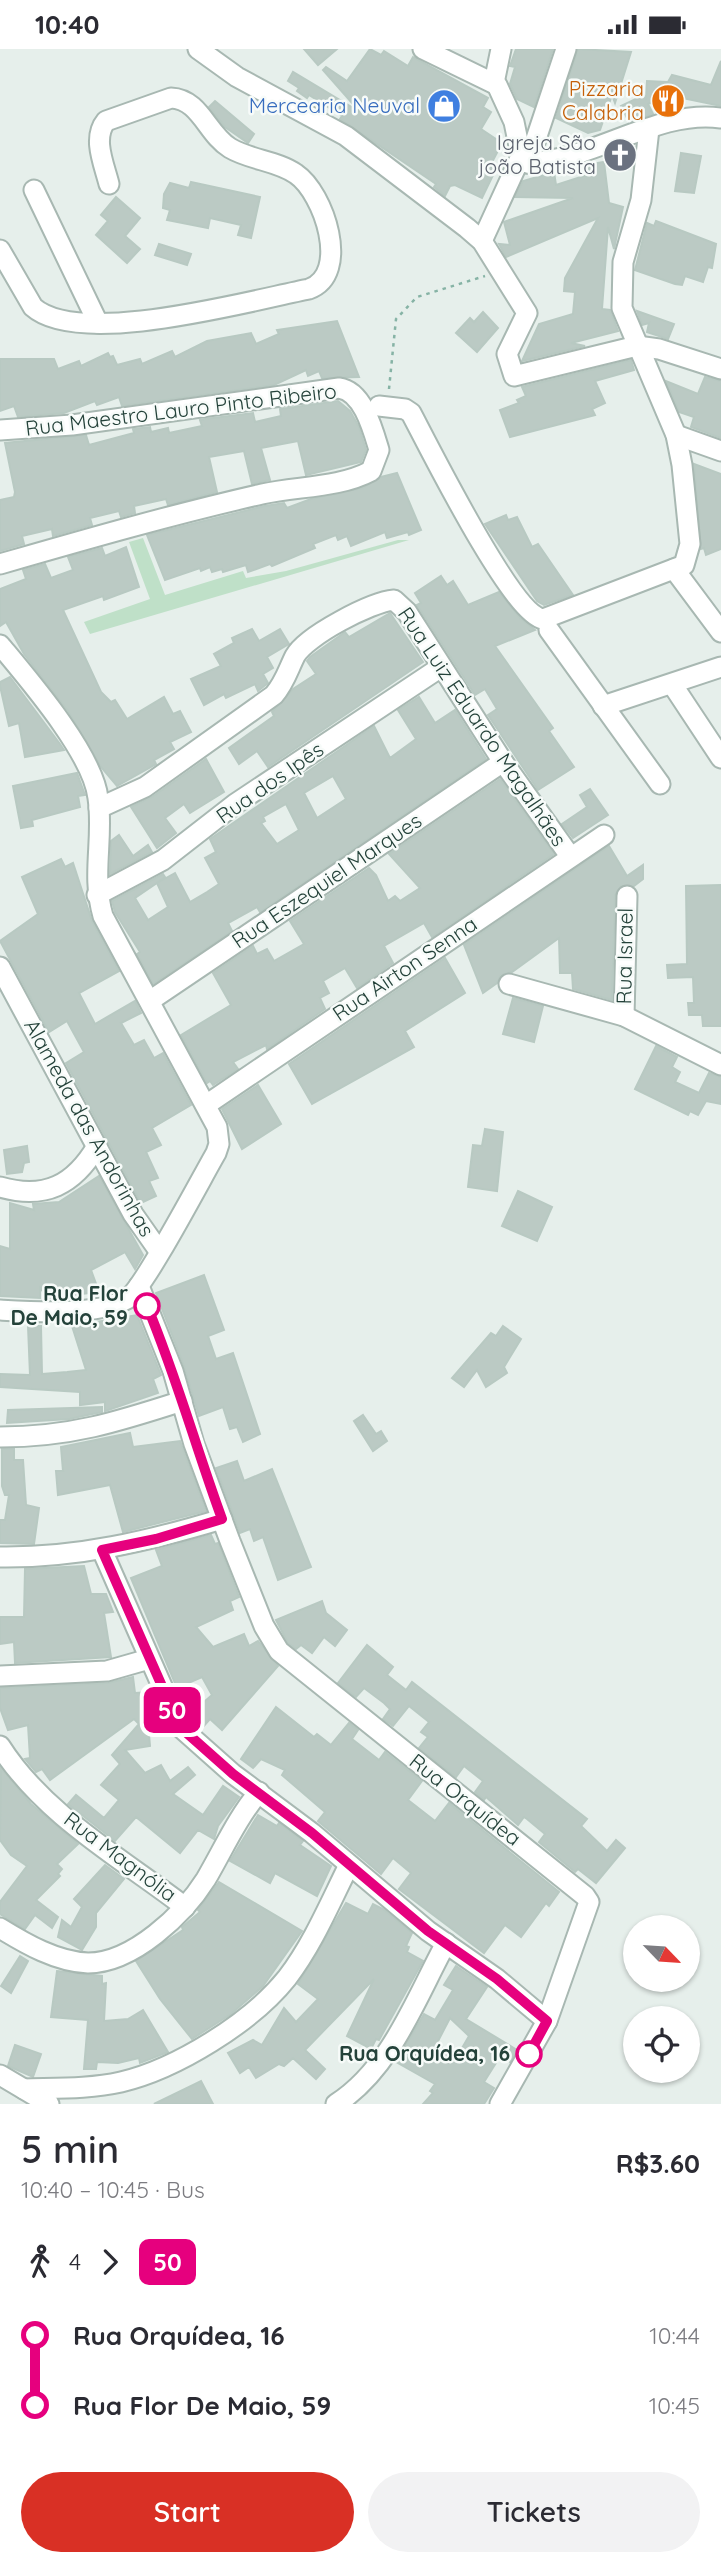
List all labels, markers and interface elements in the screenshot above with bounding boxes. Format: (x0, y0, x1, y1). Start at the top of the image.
text: 10:40 (35, 8, 99, 41)
place label: Pizzaria Calabria (562, 75, 644, 125)
restaurant icon: Pizzaria Calabria (649, 82, 687, 120)
shop icon: Mercearia Neuval (425, 87, 463, 125)
place label: Mercearia Neuval (249, 92, 420, 118)
place label: Igreja São joão Batista (478, 129, 596, 179)
church icon: Igreja São joão Batista (601, 136, 639, 174)
street label: Rua Maestro Lauro Pinto Ribeiro (24, 377, 338, 441)
street label: Rua Luiz Eduardo Magalhães (393, 602, 573, 851)
street label: Rua dos Ipês (211, 736, 328, 829)
street label: Rua Eszequiel Marques (227, 807, 426, 953)
street label: Rua Israel (610, 907, 638, 1005)
street label: Rua Airton Senna (327, 910, 482, 1026)
street label: Alameda das Andorinhas (19, 1014, 161, 1241)
place label: Rua Flor De Maio, 59 (10, 1280, 128, 1330)
marker: Rua Flor De Maio, 59 (134, 1293, 160, 1319)
line badge: 50 (140, 1687, 204, 1733)
text: 50 (158, 1695, 186, 1725)
street label: Rua Orquídea (405, 1748, 527, 1851)
street label: Rua Magnólia (59, 1805, 182, 1907)
north arrow (623, 1915, 700, 1991)
map controls (623, 1915, 700, 2083)
button: locate (623, 2006, 700, 2083)
place label: Rua Orquídea, 16 (339, 2040, 510, 2066)
marker: Rua Orquídea, 16 (516, 2041, 542, 2067)
text: 5 min (21, 2125, 119, 2173)
text: R$3.60 (616, 2147, 700, 2180)
text: 10:40 – 10:45 · Bus (21, 2175, 205, 2204)
icon: walk (21, 2243, 59, 2281)
icon: forward (91, 2243, 129, 2281)
text: 4 (69, 2247, 81, 2276)
text: 50 (153, 2247, 182, 2277)
text: Rua Orquídea, 16 (73, 2319, 285, 2352)
text: 10:44 (649, 2321, 700, 2350)
text: Rua Flor De Maio, 59 (73, 2389, 331, 2422)
text: 10:45 (649, 2391, 700, 2420)
button: Start (21, 2472, 354, 2552)
button: Tickets (368, 2472, 700, 2552)

